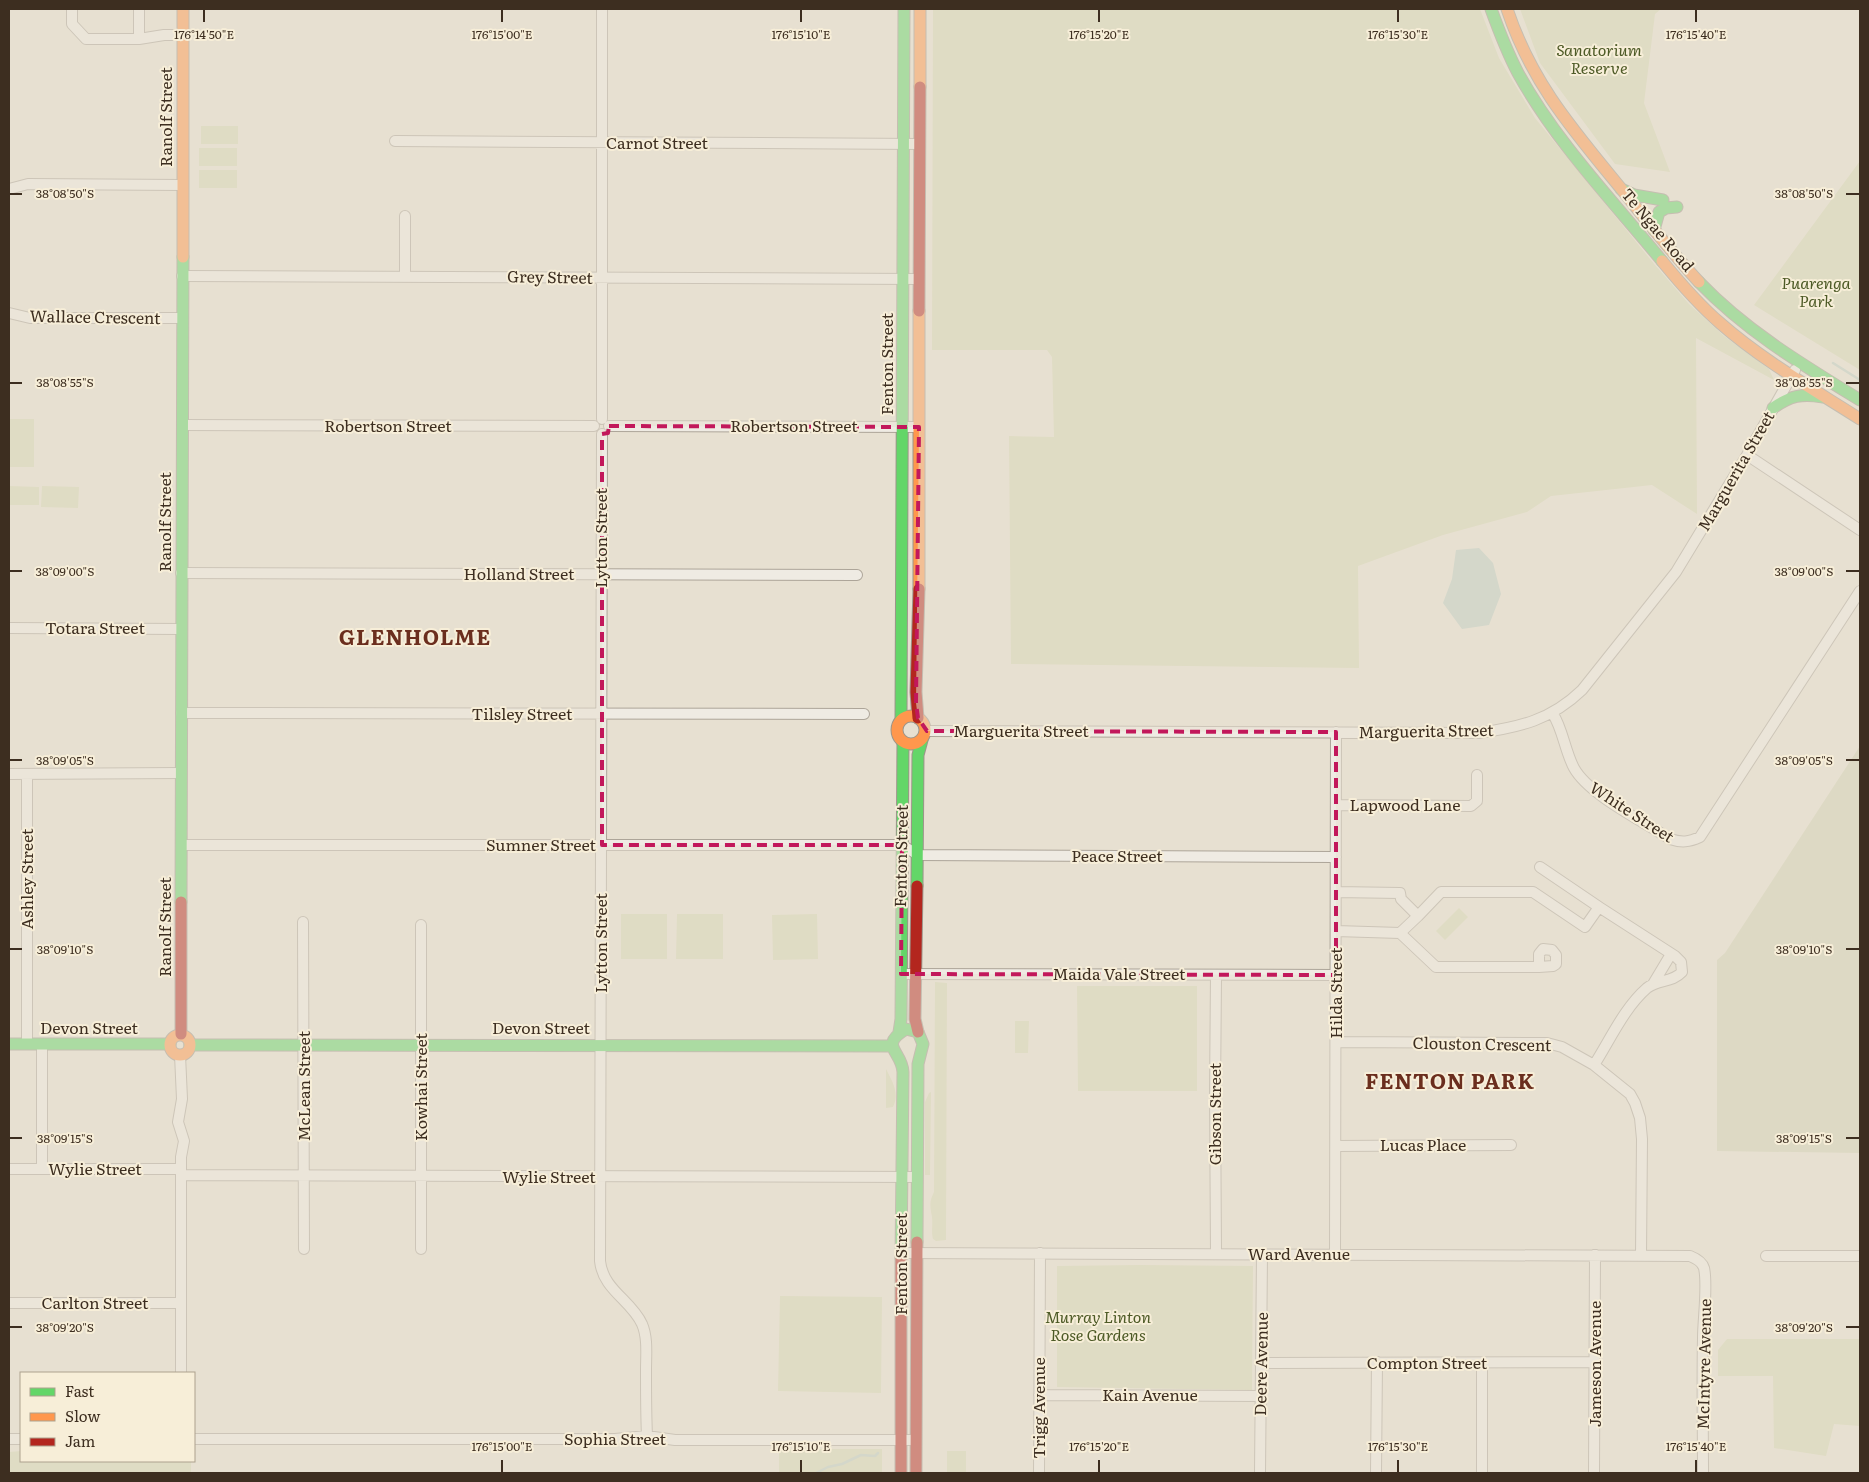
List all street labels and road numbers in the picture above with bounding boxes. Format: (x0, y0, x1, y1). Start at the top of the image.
street label: Ranolf Street (153, 66, 177, 167)
street label: Carnot Street (606, 130, 709, 154)
street label: Te Ngae Road (1617, 182, 1701, 276)
street label: Grey Street (507, 263, 594, 289)
street label: Wallace Crescent (29, 303, 161, 329)
street label: Fenton Street (874, 312, 898, 415)
street label: Marguerita Street (1691, 405, 1780, 535)
street label: Robertson Street (324, 413, 452, 437)
street label: Robertson Street (730, 413, 858, 437)
street label: Ranolf Street (152, 471, 176, 572)
street label: Lytton Street (588, 487, 612, 588)
street label: Holland Street (464, 561, 575, 585)
street label: Totara Street (45, 615, 145, 639)
street label: Tilsley Street (471, 701, 573, 725)
street label: Marguerita Street (1358, 717, 1494, 743)
street label: Marguerita Street (953, 718, 1089, 742)
street label: White Street (1586, 775, 1680, 848)
street label: Lapwood Lane (1349, 792, 1461, 816)
street label: Fenton Street (887, 804, 913, 907)
street label: Ashley Street (14, 828, 38, 930)
street label: Sumner Street (486, 832, 597, 856)
street label: Peace Street (1071, 843, 1163, 867)
street label: Ranolf Street (152, 876, 176, 977)
street label: Lytton Street (588, 892, 612, 993)
street label: Hilda Street (1323, 947, 1347, 1039)
street label: Maida Vale Street (1052, 961, 1186, 985)
street label: Devon Street (40, 1015, 139, 1039)
street label: Devon Street (492, 1015, 591, 1039)
street label: McLean Street (291, 1030, 315, 1141)
street label: Clouston Crescent (1412, 1030, 1552, 1056)
street label: Kowhai Street (408, 1033, 432, 1141)
street label: Gibson Street (1202, 1062, 1226, 1165)
street label: Lucas Place (1380, 1132, 1466, 1156)
street label: Wylie Street (48, 1156, 142, 1180)
street label: Wylie Street (502, 1164, 596, 1188)
street label: Fenton Street (888, 1212, 912, 1315)
street label: Ward Avenue (1248, 1241, 1350, 1265)
street label: Carlton Street (41, 1290, 149, 1314)
street label: McIntyre Avenue (1690, 1298, 1716, 1430)
street label: Jameson Avenue (1582, 1301, 1606, 1427)
street label: Deere Avenue (1247, 1312, 1273, 1416)
street label: Compton Street (1367, 1350, 1488, 1374)
street label: Trigg Avenue (1026, 1357, 1050, 1459)
street label: Kain Avenue (1102, 1382, 1198, 1406)
street label: Sophia Street (564, 1426, 667, 1450)

